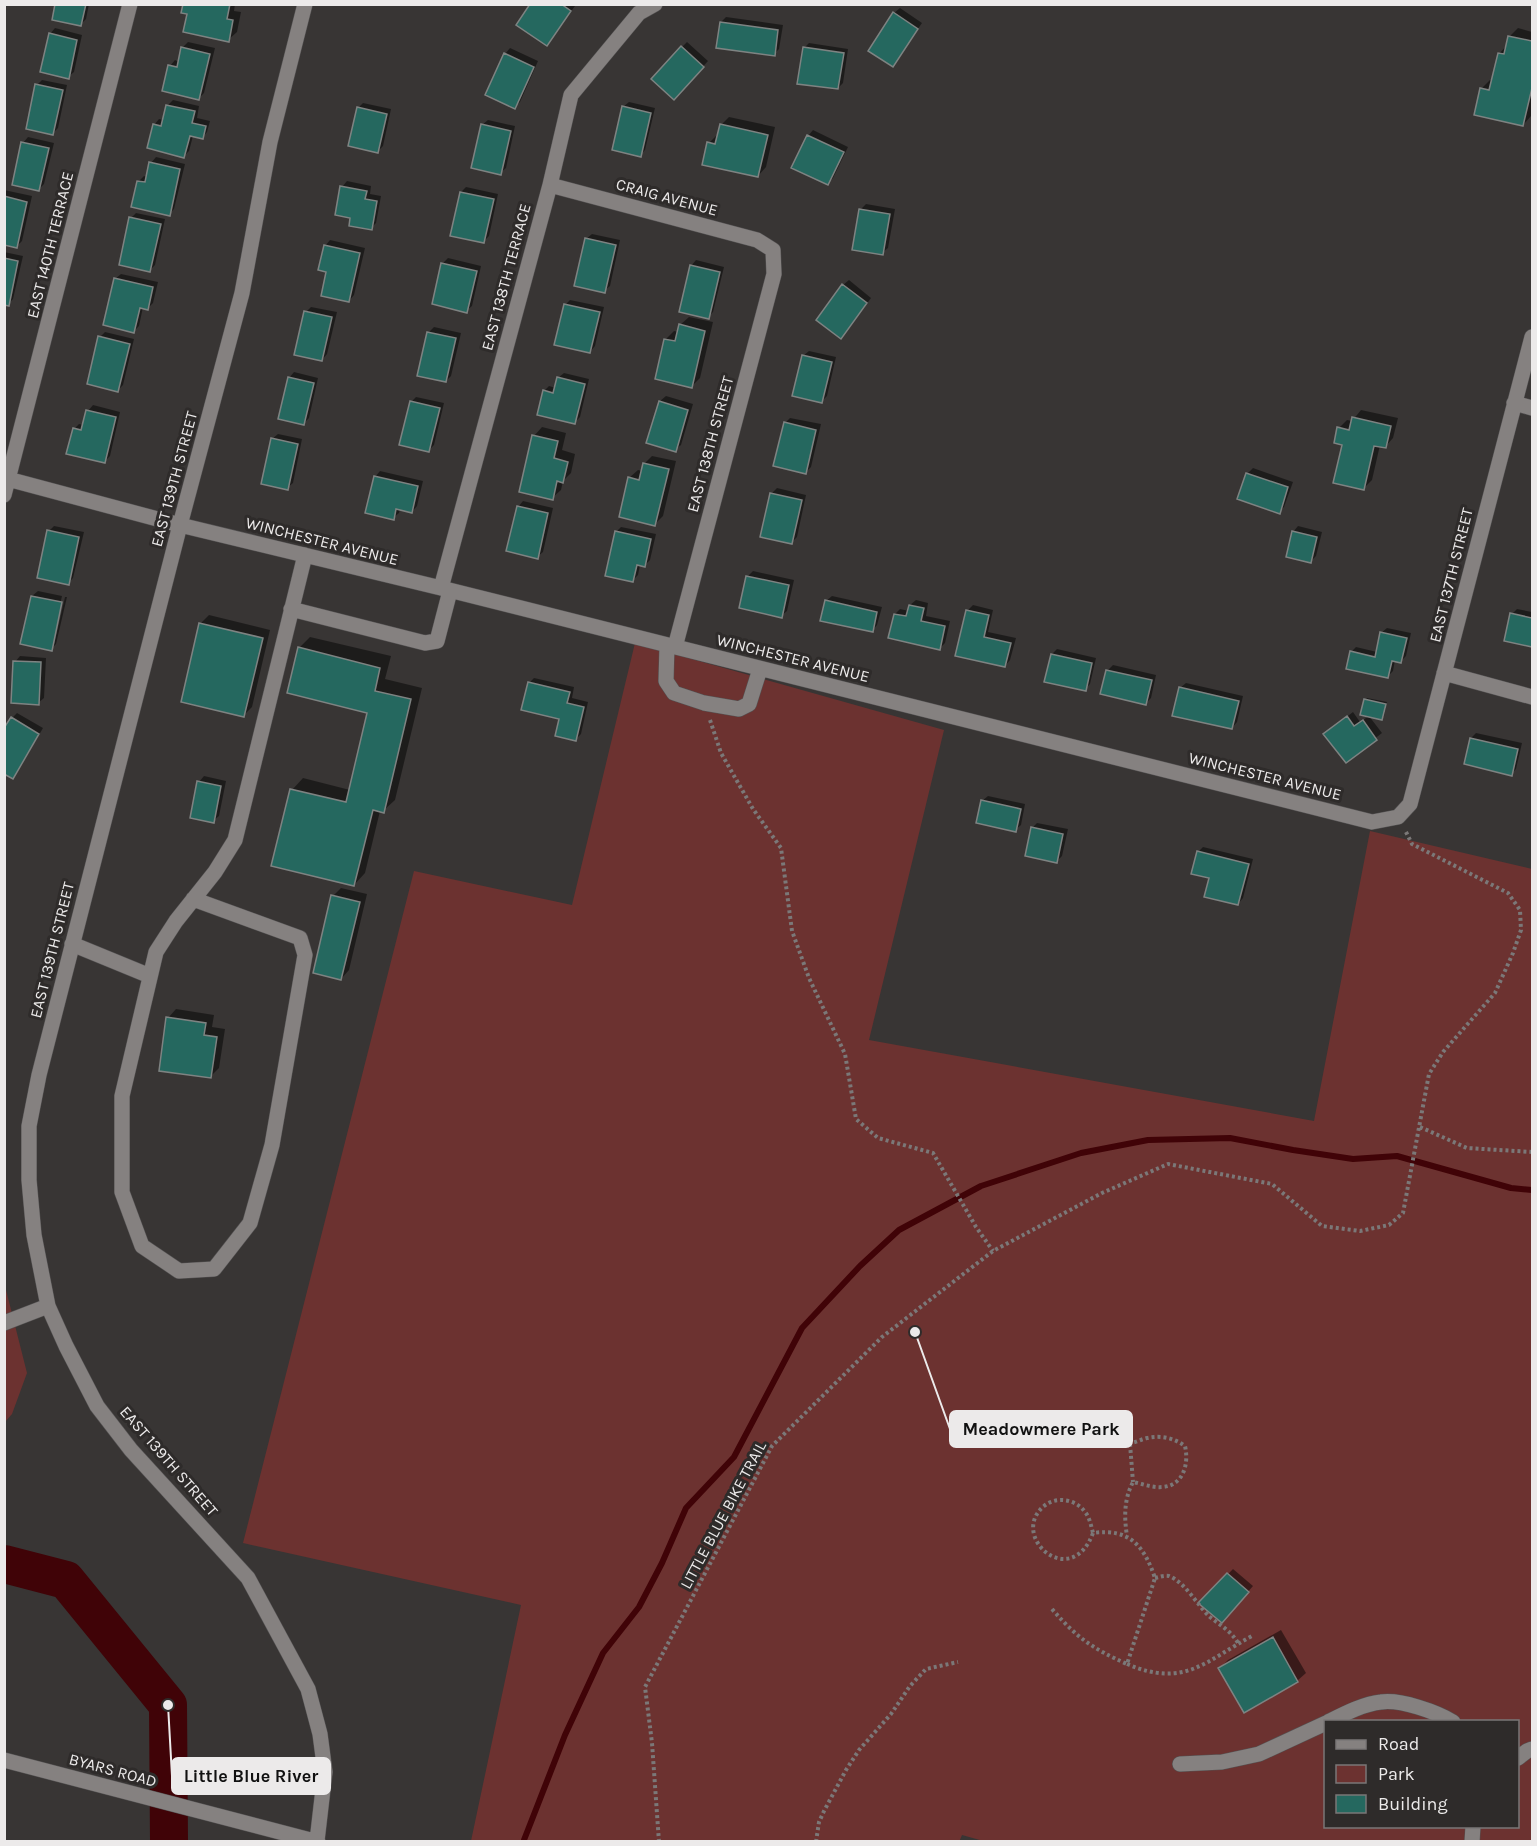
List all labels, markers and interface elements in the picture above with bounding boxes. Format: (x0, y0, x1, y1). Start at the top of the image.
street label: EAST 140TH TERRACE (23, 170, 77, 320)
street label: CRAIG AVENUE (614, 174, 720, 220)
street label: EAST 138TH TERRACE (477, 201, 535, 353)
street label: EAST 138TH STREET (683, 374, 737, 514)
street label: EAST 139TH STREET (147, 409, 201, 549)
street label: EAST 137TH STREET (1425, 506, 1477, 644)
street label: WINCHESTER AVENUE (244, 513, 400, 569)
street label: WINCHESTER AVENUE (715, 630, 871, 686)
street label: WINCHESTER AVENUE (1187, 748, 1343, 804)
street label: EAST 139TH STREET (26, 880, 78, 1020)
street label: EAST 139TH STREET (116, 1402, 222, 1520)
callout: Meadowmere Park (950, 1411, 1132, 1447)
text: Meadowmere Park (962, 1418, 1120, 1440)
street label: LITTLE BLUE BIKE TRAIL (676, 1437, 770, 1592)
legend (1324, 1720, 1519, 1828)
text: Road (1378, 1733, 1419, 1755)
street label: BYARS ROAD (67, 1749, 159, 1791)
callout: Little Blue River (172, 1758, 330, 1794)
text: Park (1378, 1763, 1415, 1785)
text: Little Blue River (184, 1765, 318, 1787)
text: Building (1378, 1793, 1448, 1815)

